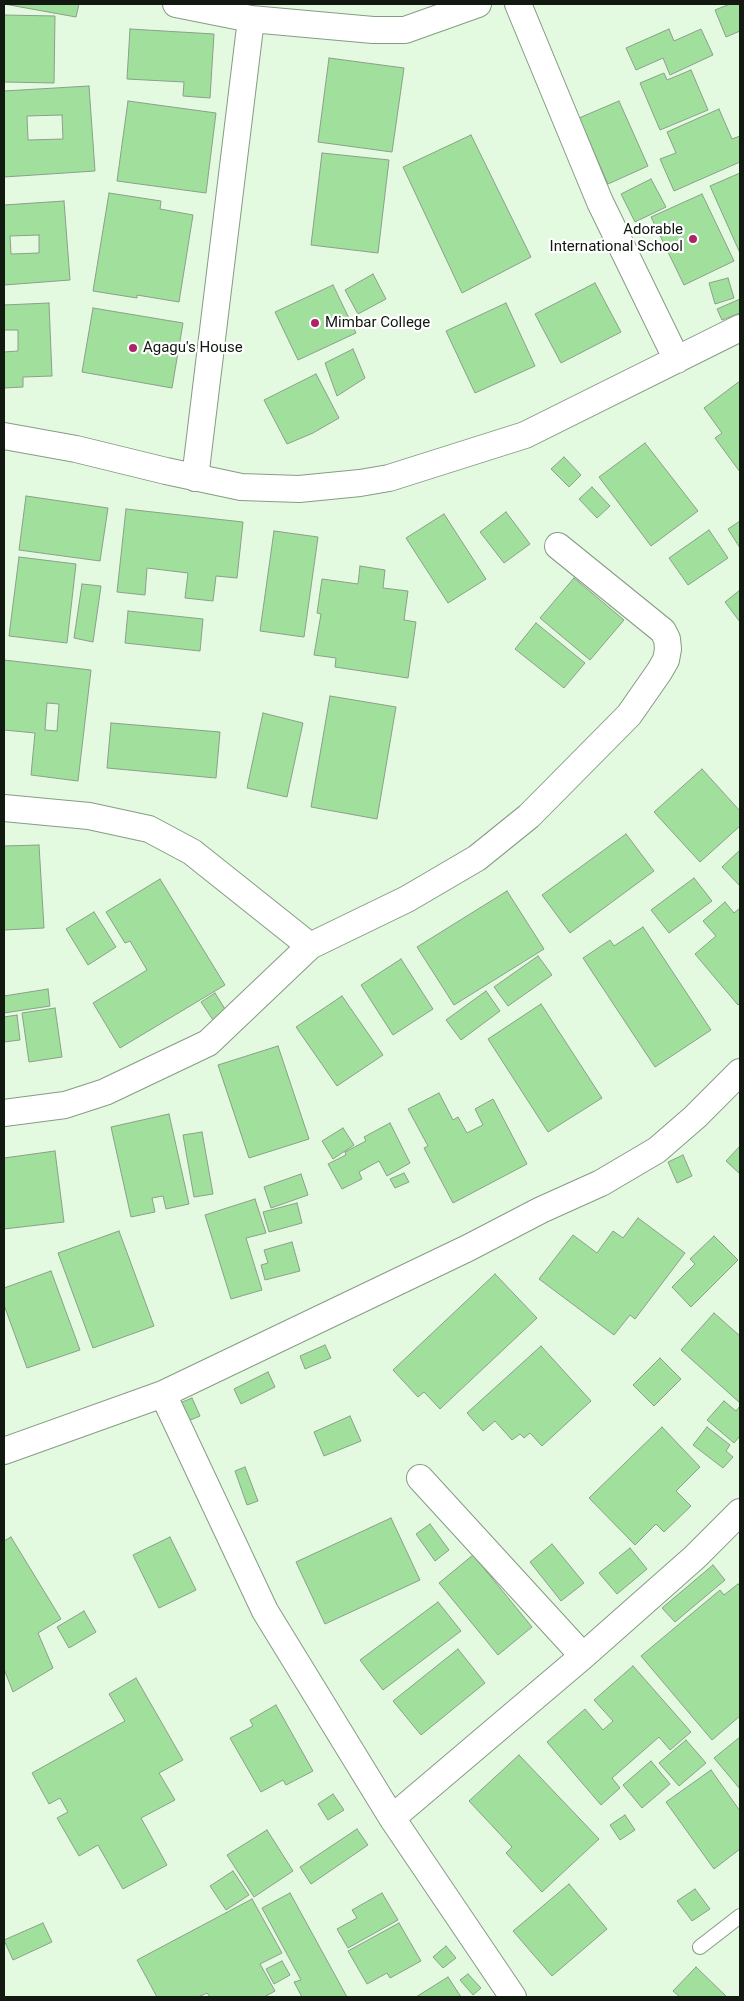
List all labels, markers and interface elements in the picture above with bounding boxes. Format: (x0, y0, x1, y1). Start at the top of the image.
place label: Adorable International School (550, 221, 683, 256)
marker: Adorable International School (687, 233, 699, 245)
place label: Mimbar College (325, 314, 430, 332)
marker: Mimbar College (309, 317, 321, 329)
place label: Agagu's House (143, 339, 243, 357)
marker: Agagu's House (127, 342, 139, 354)

